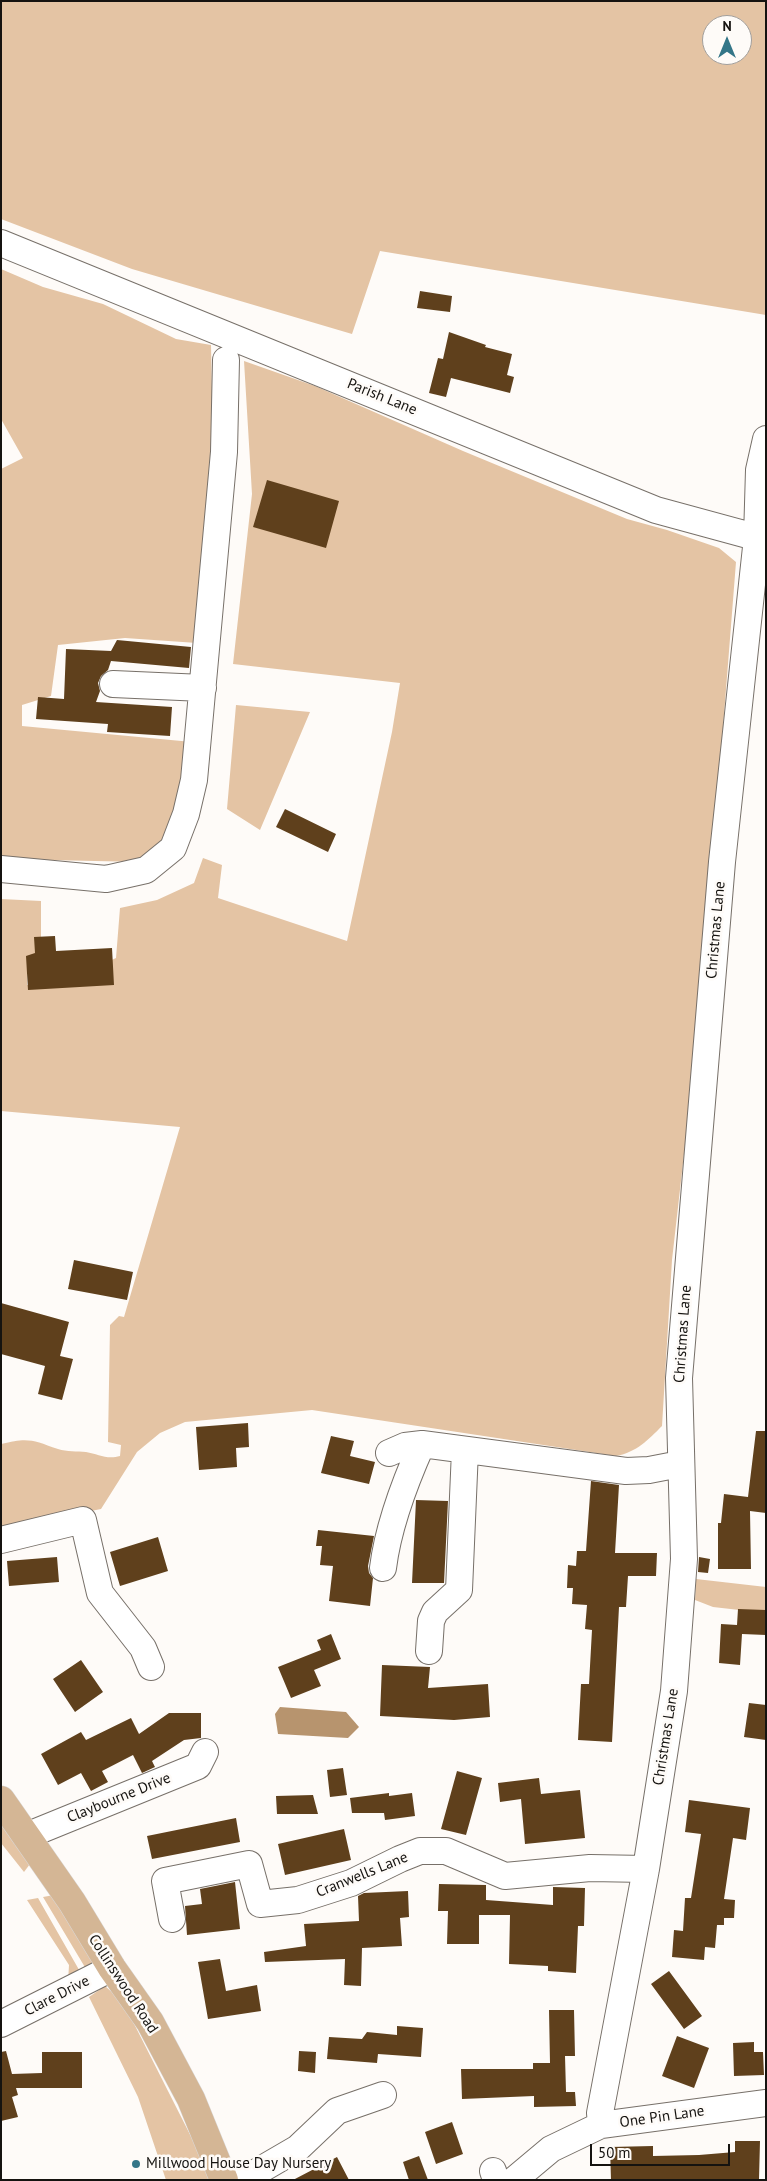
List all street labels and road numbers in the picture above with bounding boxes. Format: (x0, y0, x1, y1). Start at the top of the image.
street label: Parish Lane (344, 375, 420, 419)
street label: Christmas Lane (703, 880, 729, 980)
street label: Christmas Lane (671, 1285, 695, 1383)
street label: Christmas Lane (649, 1687, 683, 1787)
street label: Claybourne Drive (65, 1769, 173, 1827)
street label: Cranwells Lane (314, 1848, 410, 1902)
street label: Collinswood Road (84, 1931, 162, 2037)
street label: Clare Drive (21, 1972, 93, 2020)
street label: One Pin Lane (618, 2102, 706, 2132)

